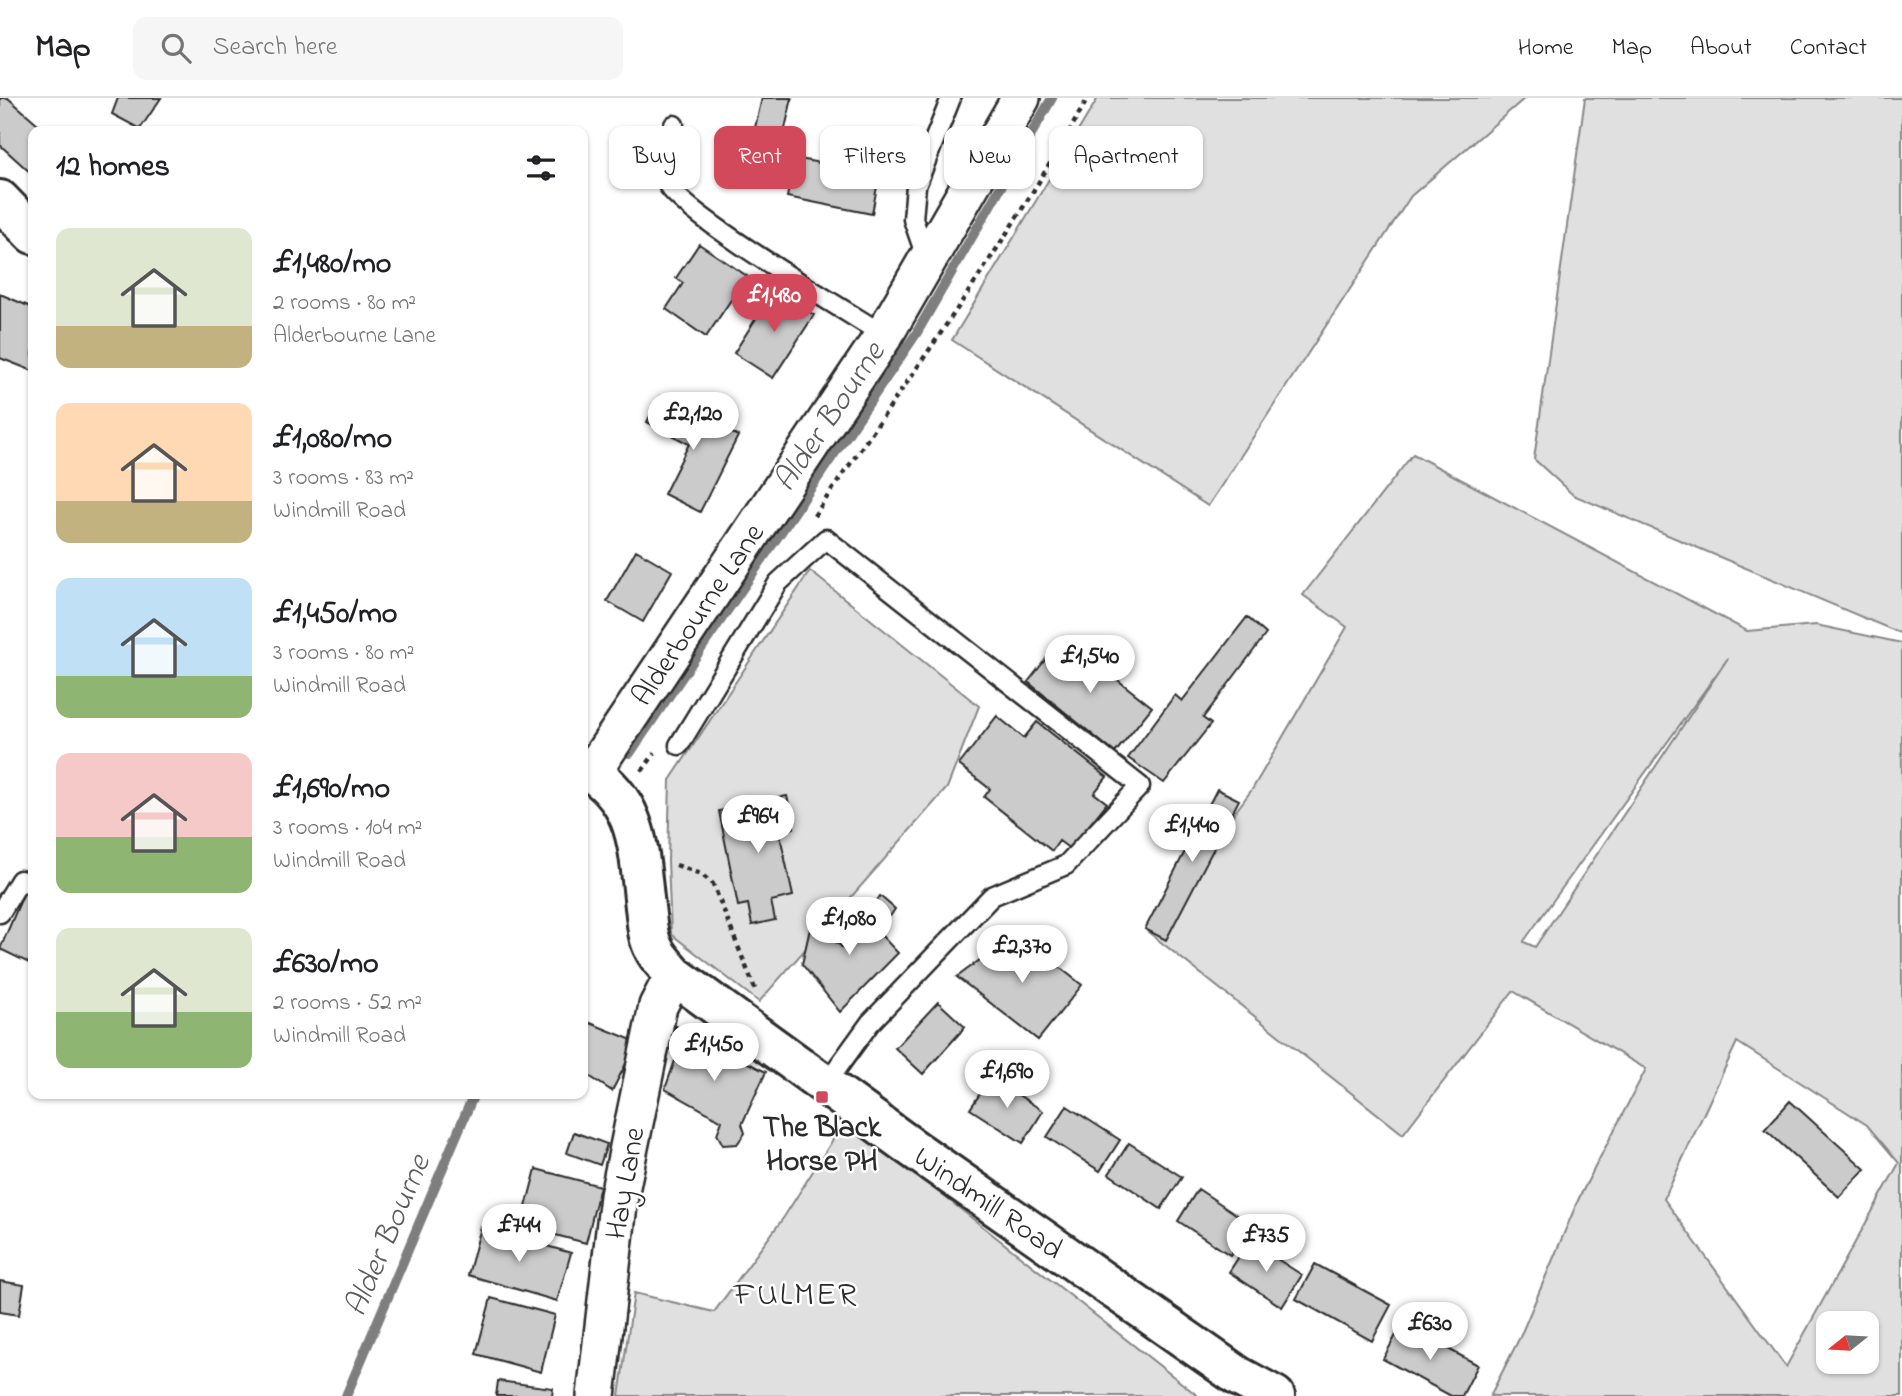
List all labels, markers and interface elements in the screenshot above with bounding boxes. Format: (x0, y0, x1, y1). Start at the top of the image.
search box (133, 17, 623, 80)
text: Map (35, 24, 91, 72)
icon: search (157, 29, 195, 67)
text: Search here (213, 29, 337, 67)
text: Home (1518, 31, 1574, 66)
text: Map (1612, 31, 1652, 66)
text: About (1690, 31, 1752, 66)
text: Contact (1790, 31, 1867, 66)
chip: Buy (609, 126, 700, 189)
chip: Rent (714, 126, 806, 189)
chip: Filters (820, 126, 930, 189)
chip: New (944, 126, 1035, 189)
chip: Apartment (1049, 126, 1203, 189)
text: 12 homes (56, 146, 170, 190)
icon: filters (522, 149, 560, 187)
text: £1,480/mo (273, 243, 391, 287)
icon: home (112, 256, 196, 340)
pin: £1,480 (717, 274, 831, 334)
text: £1,480 (747, 280, 801, 313)
text: 2 rooms · 80 m² (273, 287, 416, 320)
text: Alderbourne Lane (273, 320, 436, 353)
water label: Alder Bourne (763, 332, 899, 502)
pin: £2,120 (636, 392, 750, 452)
text: £2,120 (664, 398, 722, 431)
text: £1,080/mo (273, 418, 392, 462)
icon: home (112, 431, 196, 515)
text: 3 rooms · 83 m² (273, 462, 414, 495)
text: Windmill Road (273, 495, 406, 528)
street label: Alderbourne Lane (622, 515, 777, 716)
text: £1,450/mo (273, 593, 397, 637)
icon: home (112, 606, 196, 690)
pin: £1,540 (1033, 636, 1147, 695)
text: 3 rooms · 80 m² (273, 637, 414, 670)
text: £1,540 (1061, 641, 1119, 674)
text: Windmill Road (273, 670, 406, 703)
text: £1,690/mo (273, 768, 390, 812)
icon: home (112, 781, 196, 865)
pin: £964 (717, 796, 799, 855)
text: £964 (737, 801, 779, 834)
pin: £1,440 (1135, 804, 1249, 864)
text: £1,440 (1165, 810, 1219, 843)
text: 3 rooms · 104 m² (273, 812, 422, 845)
text: Windmill Road (273, 845, 406, 878)
pin: £1,080 (792, 898, 906, 957)
text: £1,080 (822, 903, 876, 936)
pin: £2,370 (965, 926, 1079, 985)
text: £2,370 (993, 931, 1051, 964)
text: £630/mo (273, 943, 379, 987)
icon: home (112, 956, 196, 1040)
text: 2 rooms · 52 m² (273, 987, 422, 1020)
text: Windmill Road (273, 1020, 406, 1053)
pin: £1,450 (657, 1024, 771, 1083)
text: £1,450 (685, 1029, 743, 1062)
pin: £1,690 (950, 1051, 1064, 1110)
text: £1,690 (981, 1056, 1033, 1089)
marker: The Black Horse PH (814, 1089, 830, 1105)
place label: The Black Horse PH (763, 1107, 882, 1185)
street label: Hay Lane (595, 1123, 659, 1243)
street label: Windmill Road (904, 1137, 1071, 1272)
water label: Alder Bourne (334, 1147, 445, 1325)
pin: £744 (478, 1204, 560, 1264)
text: £744 (498, 1210, 540, 1243)
pin: £735 (1225, 1214, 1307, 1274)
text: £735 (1243, 1220, 1289, 1253)
district label: FULMER (733, 1272, 858, 1320)
pin: £630 (1389, 1302, 1471, 1362)
text: £630 (1408, 1308, 1452, 1341)
north arrow (1816, 1311, 1880, 1374)
map controls (1816, 1311, 1879, 1374)

